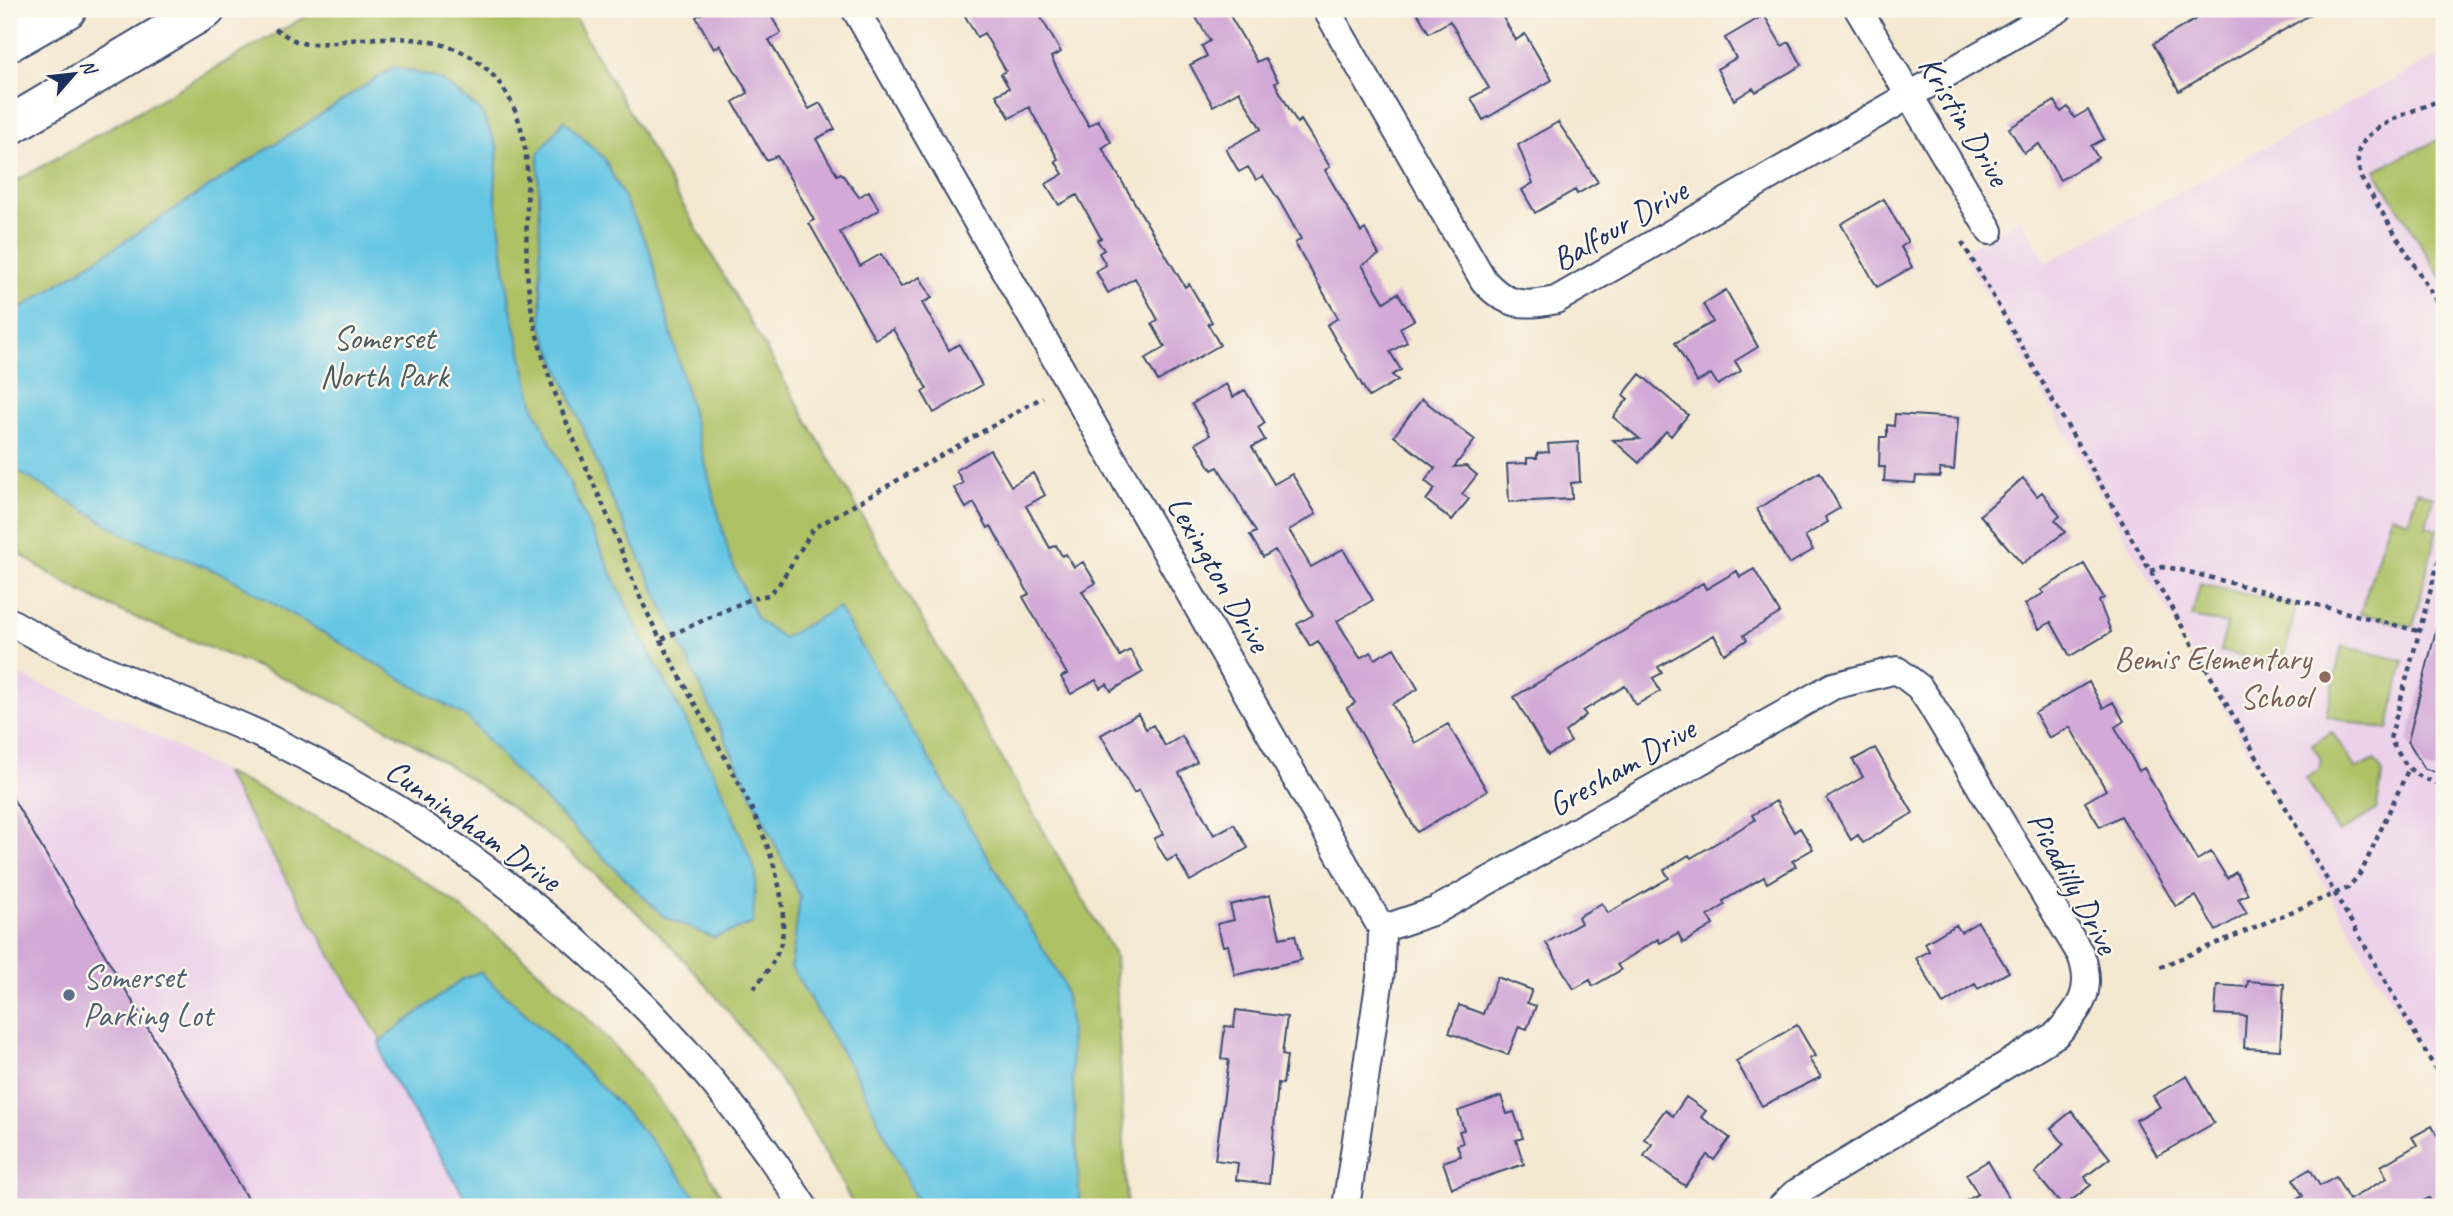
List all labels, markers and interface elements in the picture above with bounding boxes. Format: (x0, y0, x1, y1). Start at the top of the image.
north arrow (38, 38, 108, 108)
street label: Kristin Drive (1909, 48, 2021, 195)
text: N (75, 56, 103, 80)
street label: Balfour Drive (1544, 168, 1697, 280)
park label: Somerset North Park (320, 317, 450, 397)
street label: Lexington Drive (1158, 488, 1282, 661)
place label: Bemis Elementary School (2114, 638, 2316, 718)
marker: Bemis Elementary School (2317, 669, 2333, 685)
street label: Gresham Drive (1540, 707, 1705, 826)
street label: Cunningham Drive (378, 749, 571, 902)
street label: Picadilly Drive (2018, 804, 2129, 963)
place label: Somerset Parking Lot (83, 956, 216, 1036)
marker: Somerset Parking Lot (61, 987, 77, 1003)

